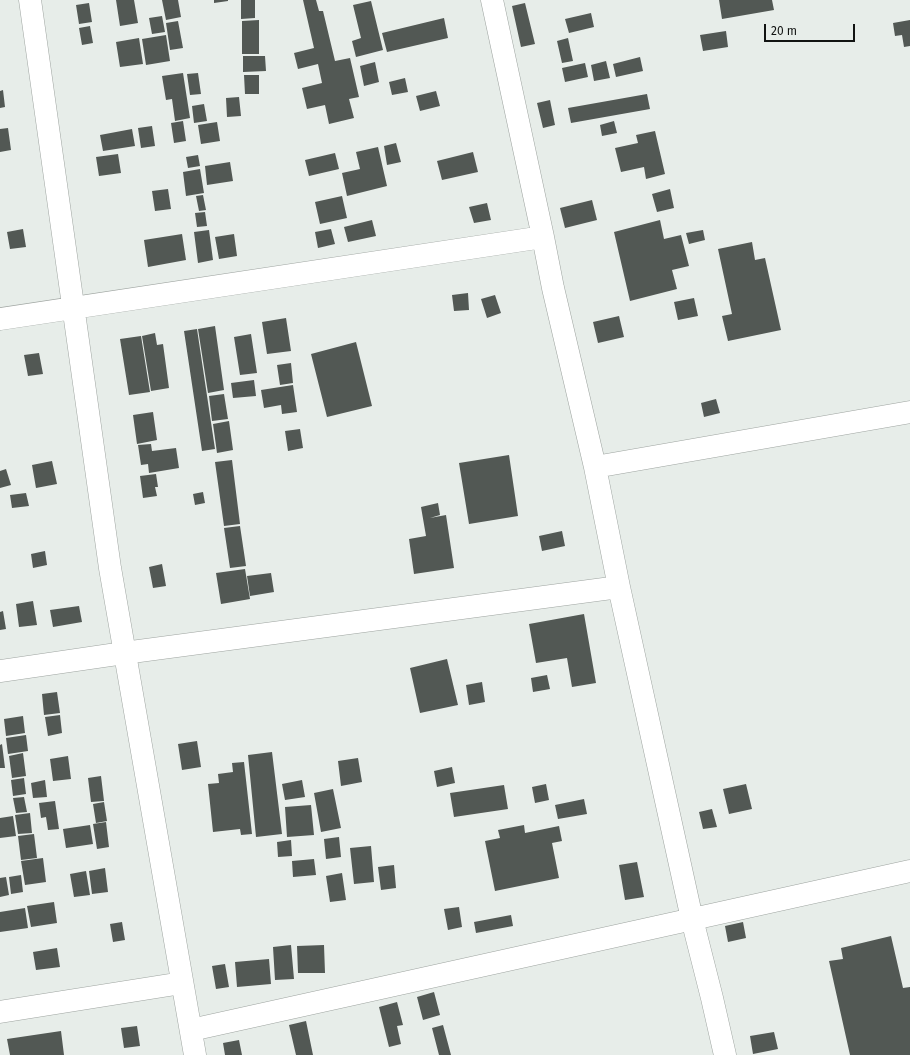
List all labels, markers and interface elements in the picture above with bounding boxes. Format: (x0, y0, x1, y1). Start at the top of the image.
scale bar (766, 16, 857, 42)
text: 20 m (771, 24, 797, 38)

